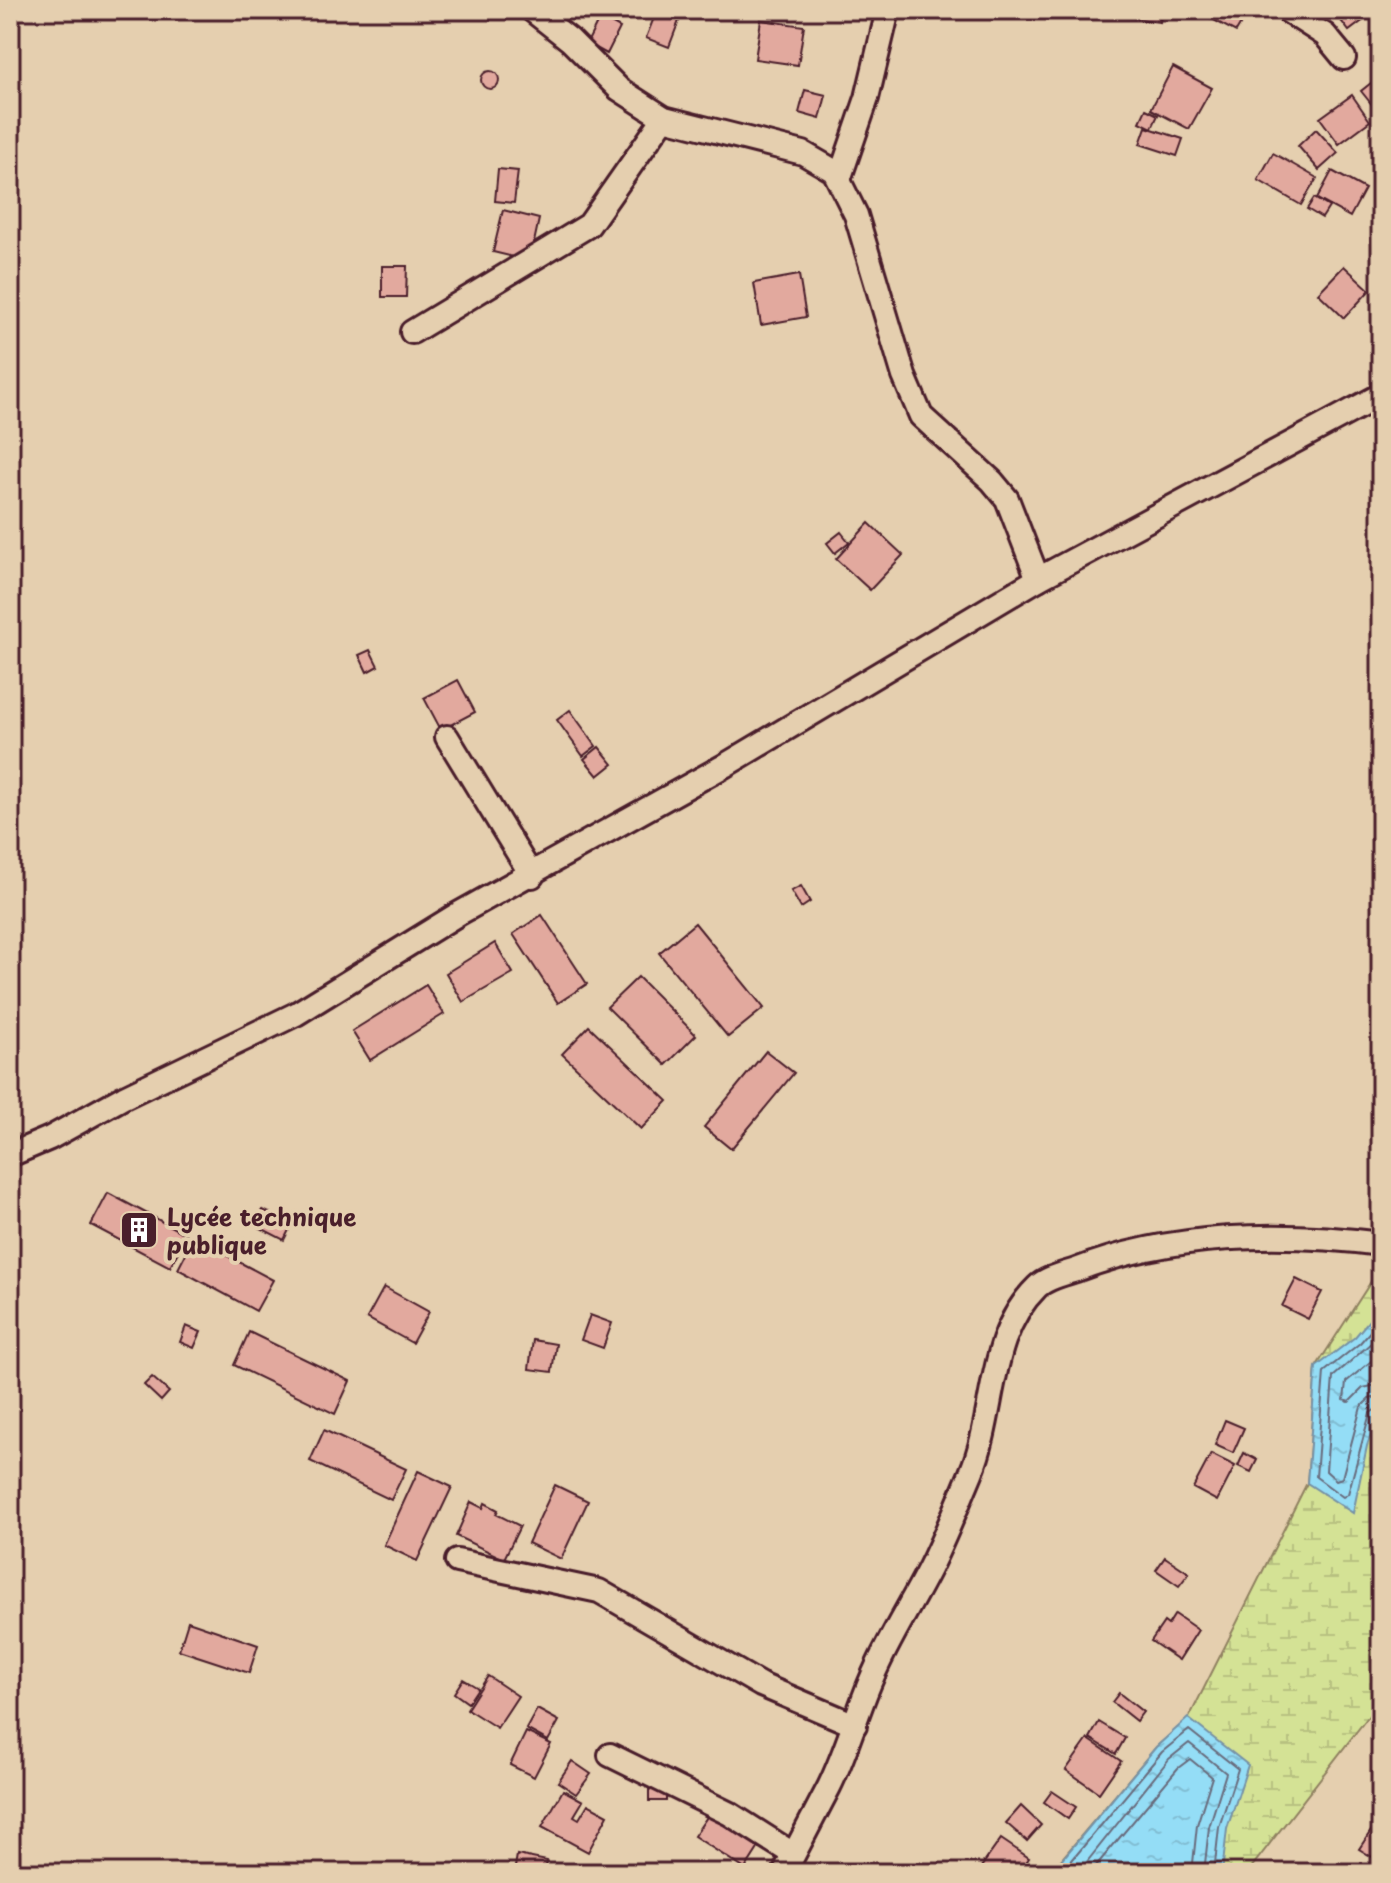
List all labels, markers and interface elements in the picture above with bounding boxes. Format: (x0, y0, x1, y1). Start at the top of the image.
place label: Lycée technique publique (167, 1198, 357, 1262)
building icon: Lycée technique publique (118, 1209, 160, 1251)

